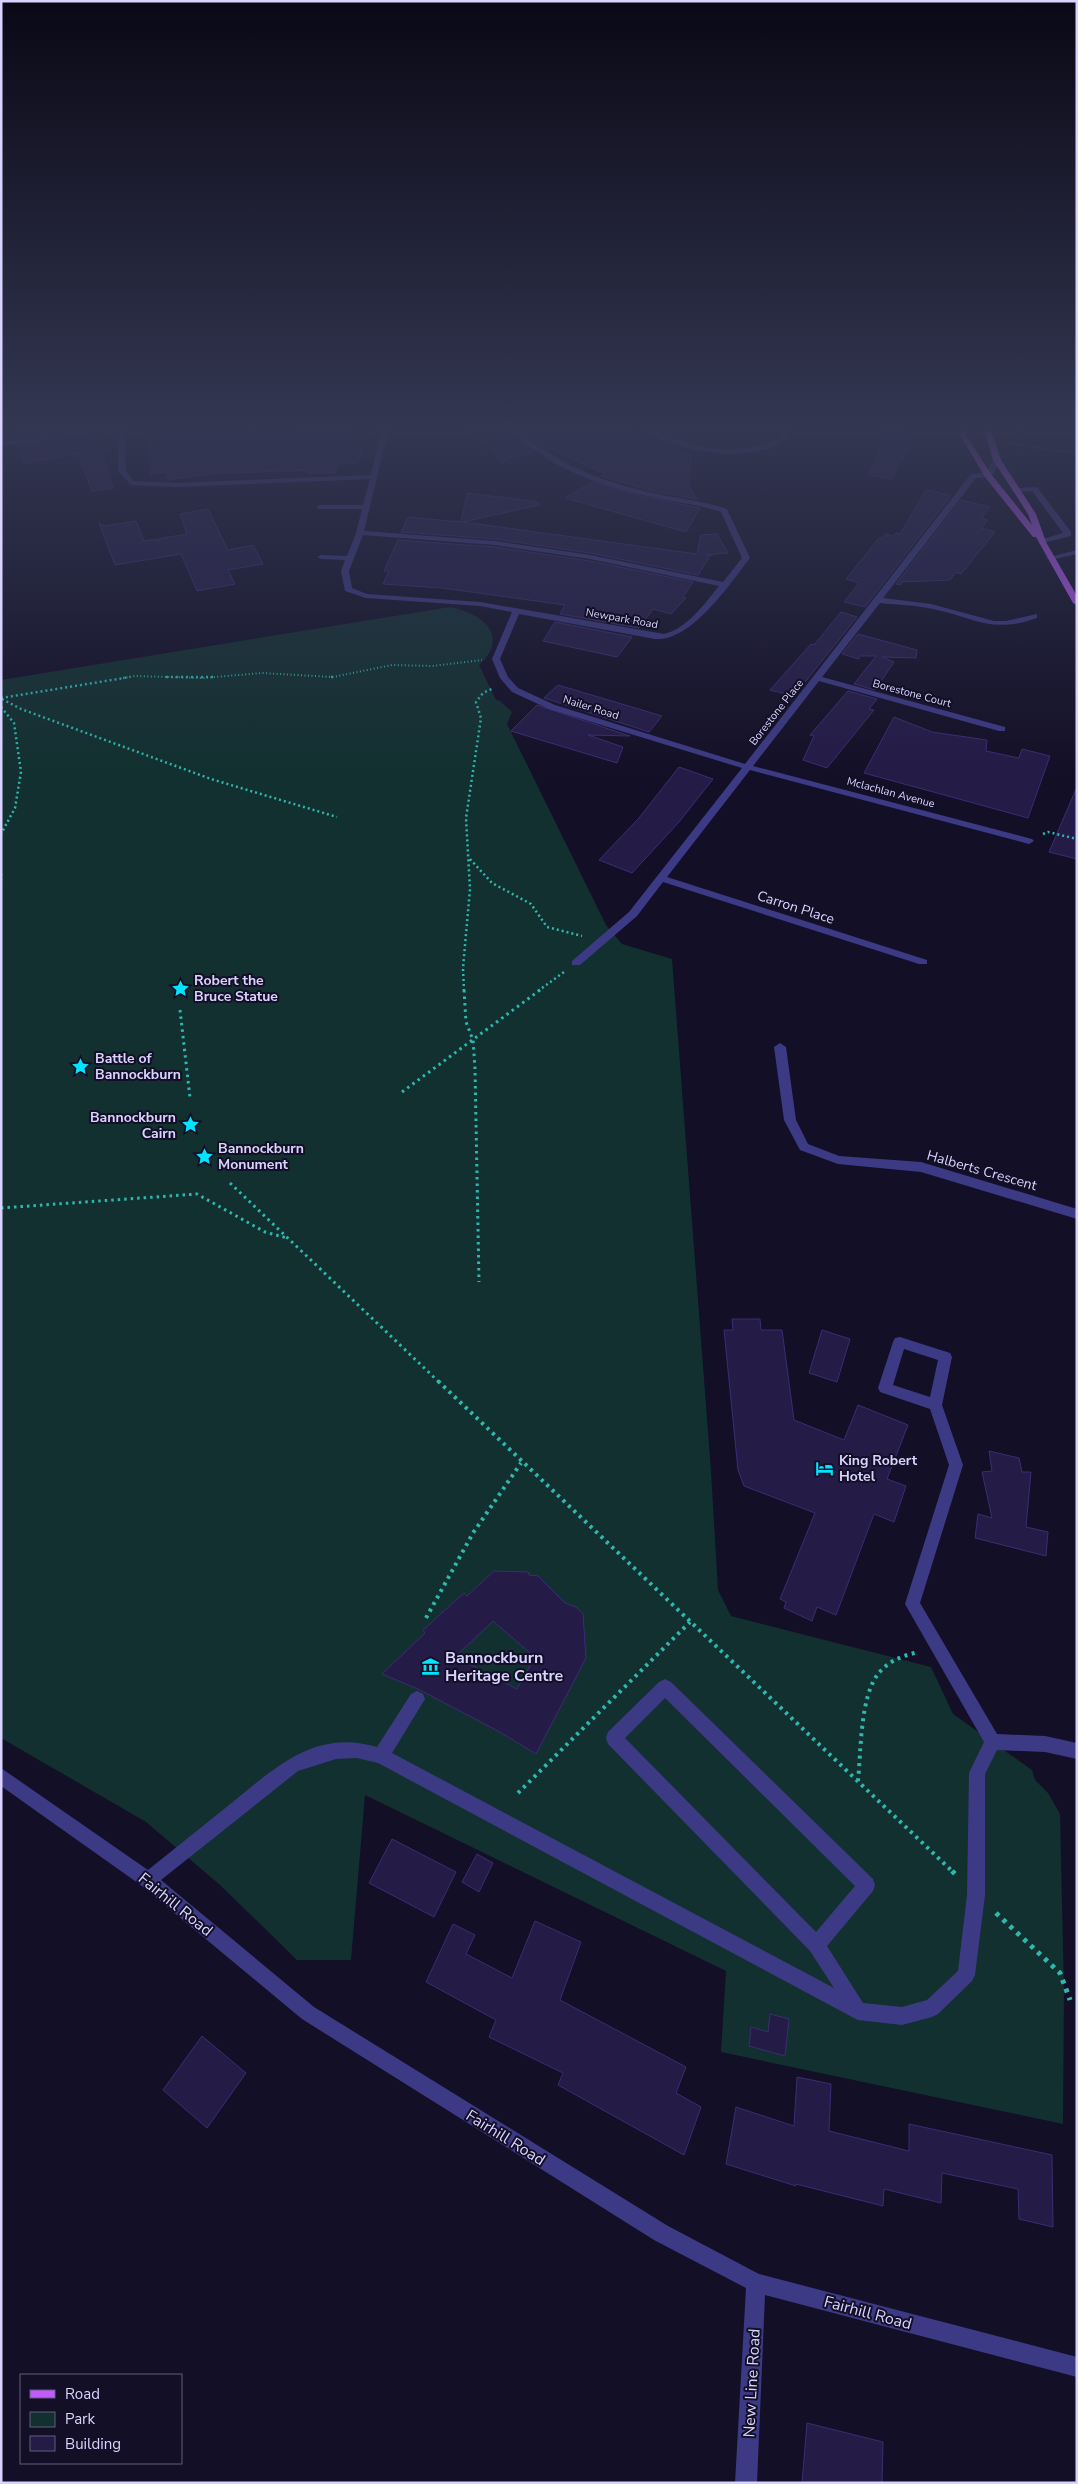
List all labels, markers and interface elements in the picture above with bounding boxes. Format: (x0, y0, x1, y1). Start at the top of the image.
street label: Newpark Road (585, 605, 659, 632)
street label: Borestone Place (746, 676, 807, 749)
street label: Borestone Court (871, 676, 953, 711)
street label: Nailer Road (561, 692, 621, 723)
street label: Mclachlan Avenue (845, 774, 937, 811)
street label: Carron Place (755, 886, 837, 929)
place label: Robert the Bruce Statue (194, 971, 278, 1006)
place icon: Robert the Bruce Statue (170, 978, 190, 998)
place label: Battle of Bannockburn (95, 1049, 181, 1084)
place icon: Battle of Bannockburn (71, 1056, 91, 1076)
place label: Bannockburn Cairn (90, 1108, 176, 1143)
place icon: Bannockburn Cairn (180, 1115, 200, 1135)
place label: Bannockburn Monument (218, 1139, 304, 1174)
place icon: Bannockburn Monument (194, 1146, 214, 1166)
street label: Halberts Crescent (925, 1146, 1039, 1195)
place label: King Robert Hotel (839, 1451, 918, 1486)
hotel icon: King Robert Hotel (815, 1458, 835, 1478)
place label: Bannockburn Heritage Centre (445, 1647, 564, 1687)
museum icon: Bannockburn Heritage Centre (421, 1656, 441, 1676)
street label: Fairhill Road (133, 1868, 217, 1942)
street label: Fairhill Road (461, 2105, 549, 2171)
street label: Fairhill Road (821, 2291, 914, 2335)
street label: New Line Road (738, 2328, 766, 2438)
legend (20, 2374, 182, 2464)
text: Road (65, 2384, 100, 2404)
text: Park (65, 2409, 95, 2429)
text: Building (65, 2434, 121, 2454)

